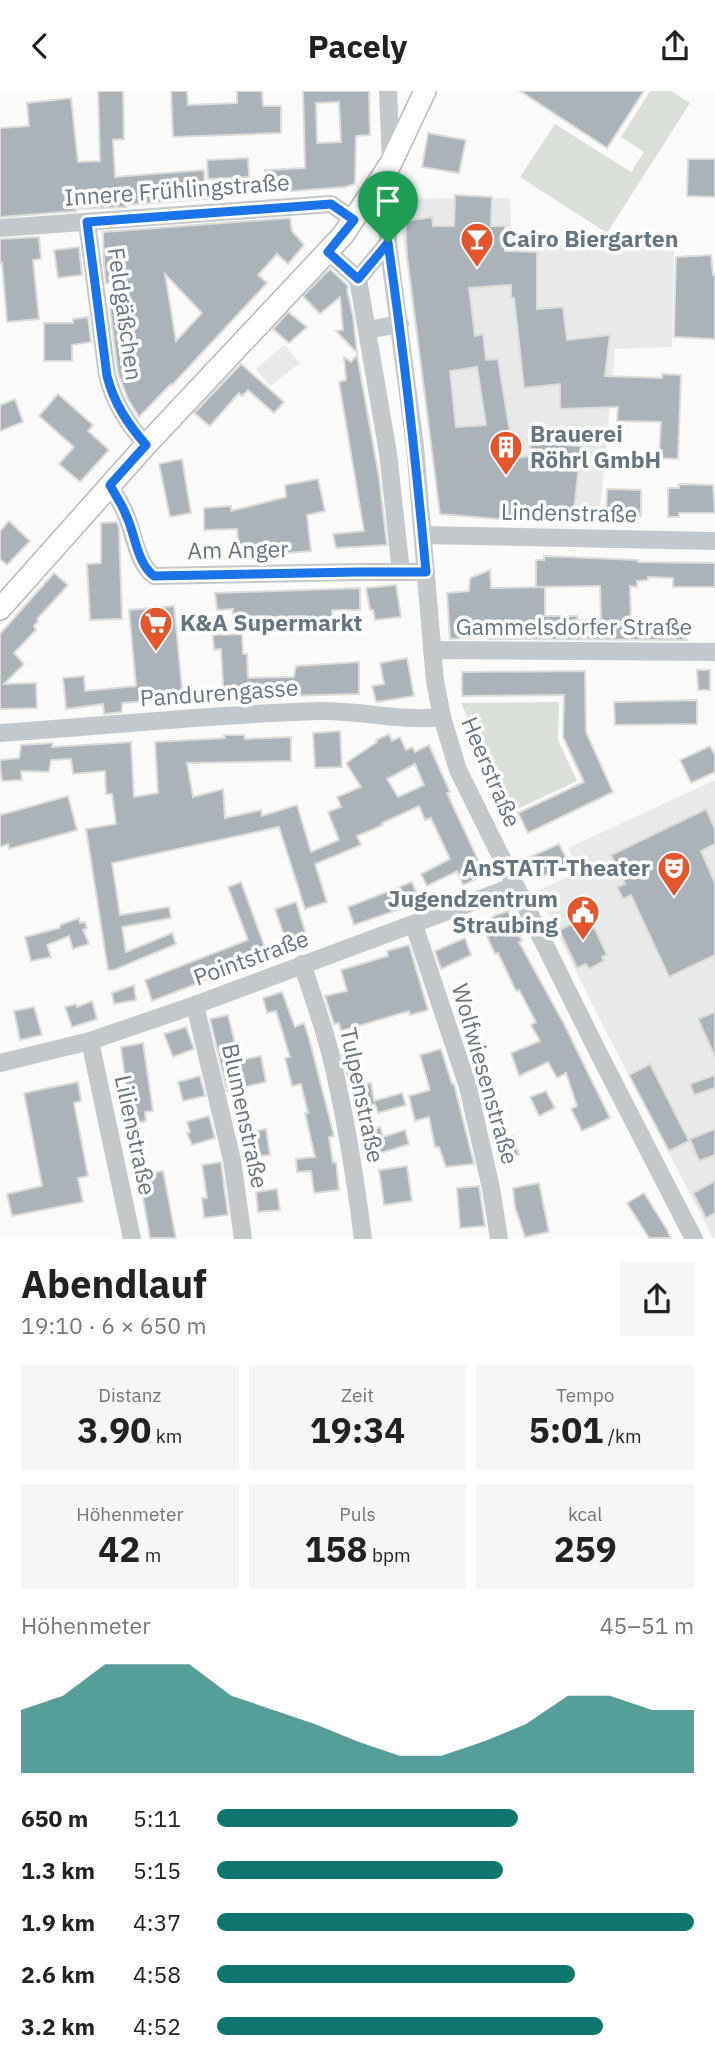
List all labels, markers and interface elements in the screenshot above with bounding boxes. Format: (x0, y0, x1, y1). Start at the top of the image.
text: Pacely (308, 25, 407, 67)
icon: back (21, 27, 59, 65)
icon: share (656, 27, 694, 65)
street label: Innere Frühlingstraße (63, 166, 291, 212)
pin (358, 171, 418, 243)
icon: arrive (369, 182, 407, 220)
bar icon: Cairo Biergarten (458, 220, 496, 269)
place label: Cairo Biergarten (502, 223, 679, 253)
street label: Feldgäßchen (102, 245, 150, 382)
place label: Brauerei Röhrl GmbH (530, 418, 661, 474)
building icon: Brauerei Röhrl GmbH (487, 428, 525, 477)
street label: Lindenstraße (501, 496, 638, 528)
street label: Am Anger (187, 533, 289, 565)
supermarket icon: K&A Supermarkt (137, 604, 175, 653)
place label: K&A Supermarkt (180, 607, 362, 637)
street label: Gammelsdorfer Straße (456, 611, 692, 641)
street label: Pandurengasse (139, 672, 299, 713)
street label: Heerstraße (455, 712, 529, 831)
theatre icon: AnSTATT-Theater (655, 849, 693, 898)
place label: AnSTATT-Theater (462, 852, 650, 882)
place label: Jugendzentrum Straubing (388, 883, 558, 939)
public building icon: Jugendzentrum Straubing (564, 893, 602, 942)
street label: Pointstraße (189, 922, 312, 992)
street label: Wolfwiesenstraße (446, 980, 526, 1168)
street label: Tulpenstraße (334, 1024, 392, 1165)
street label: Blumenstraße (216, 1041, 276, 1191)
street label: Lilienstraße (109, 1072, 163, 1198)
text: Abendlauf (21, 1259, 207, 1308)
button: share (620, 1262, 694, 1336)
text: 19:10 · 6 × 650 m (21, 1310, 207, 1340)
text: Distanz (98, 1383, 161, 1407)
text: Zeit (341, 1383, 374, 1407)
text: Tempo (556, 1383, 614, 1407)
text: 3.90 (77, 1407, 151, 1453)
text: 19:34 (310, 1407, 405, 1453)
text: 5:01 (529, 1407, 603, 1453)
text: km (151, 1424, 182, 1448)
text: /km (603, 1424, 642, 1448)
text: Höhenmeter (76, 1502, 183, 1526)
text: Puls (339, 1502, 376, 1526)
text: kcal (568, 1502, 602, 1526)
text: 42 (98, 1526, 140, 1572)
text: 158 (304, 1526, 367, 1572)
text: 259 (554, 1526, 617, 1572)
text: m (140, 1543, 161, 1567)
text: bpm (367, 1543, 411, 1567)
text: Höhenmeter (21, 1610, 151, 1640)
text: 45–51 m (600, 1610, 694, 1640)
text: 650 m (21, 1803, 88, 1833)
text: 5:11 (133, 1803, 181, 1833)
text: 1.3 km (21, 1855, 95, 1885)
text: 5:15 (133, 1855, 181, 1885)
text: 1.9 km (21, 1907, 95, 1937)
text: 4:37 (133, 1907, 181, 1937)
text: 2.6 km (21, 1959, 95, 1989)
text: 4:58 (133, 1959, 181, 1989)
text: 3.2 km (21, 2011, 95, 2041)
text: 4:52 (133, 2011, 181, 2041)

